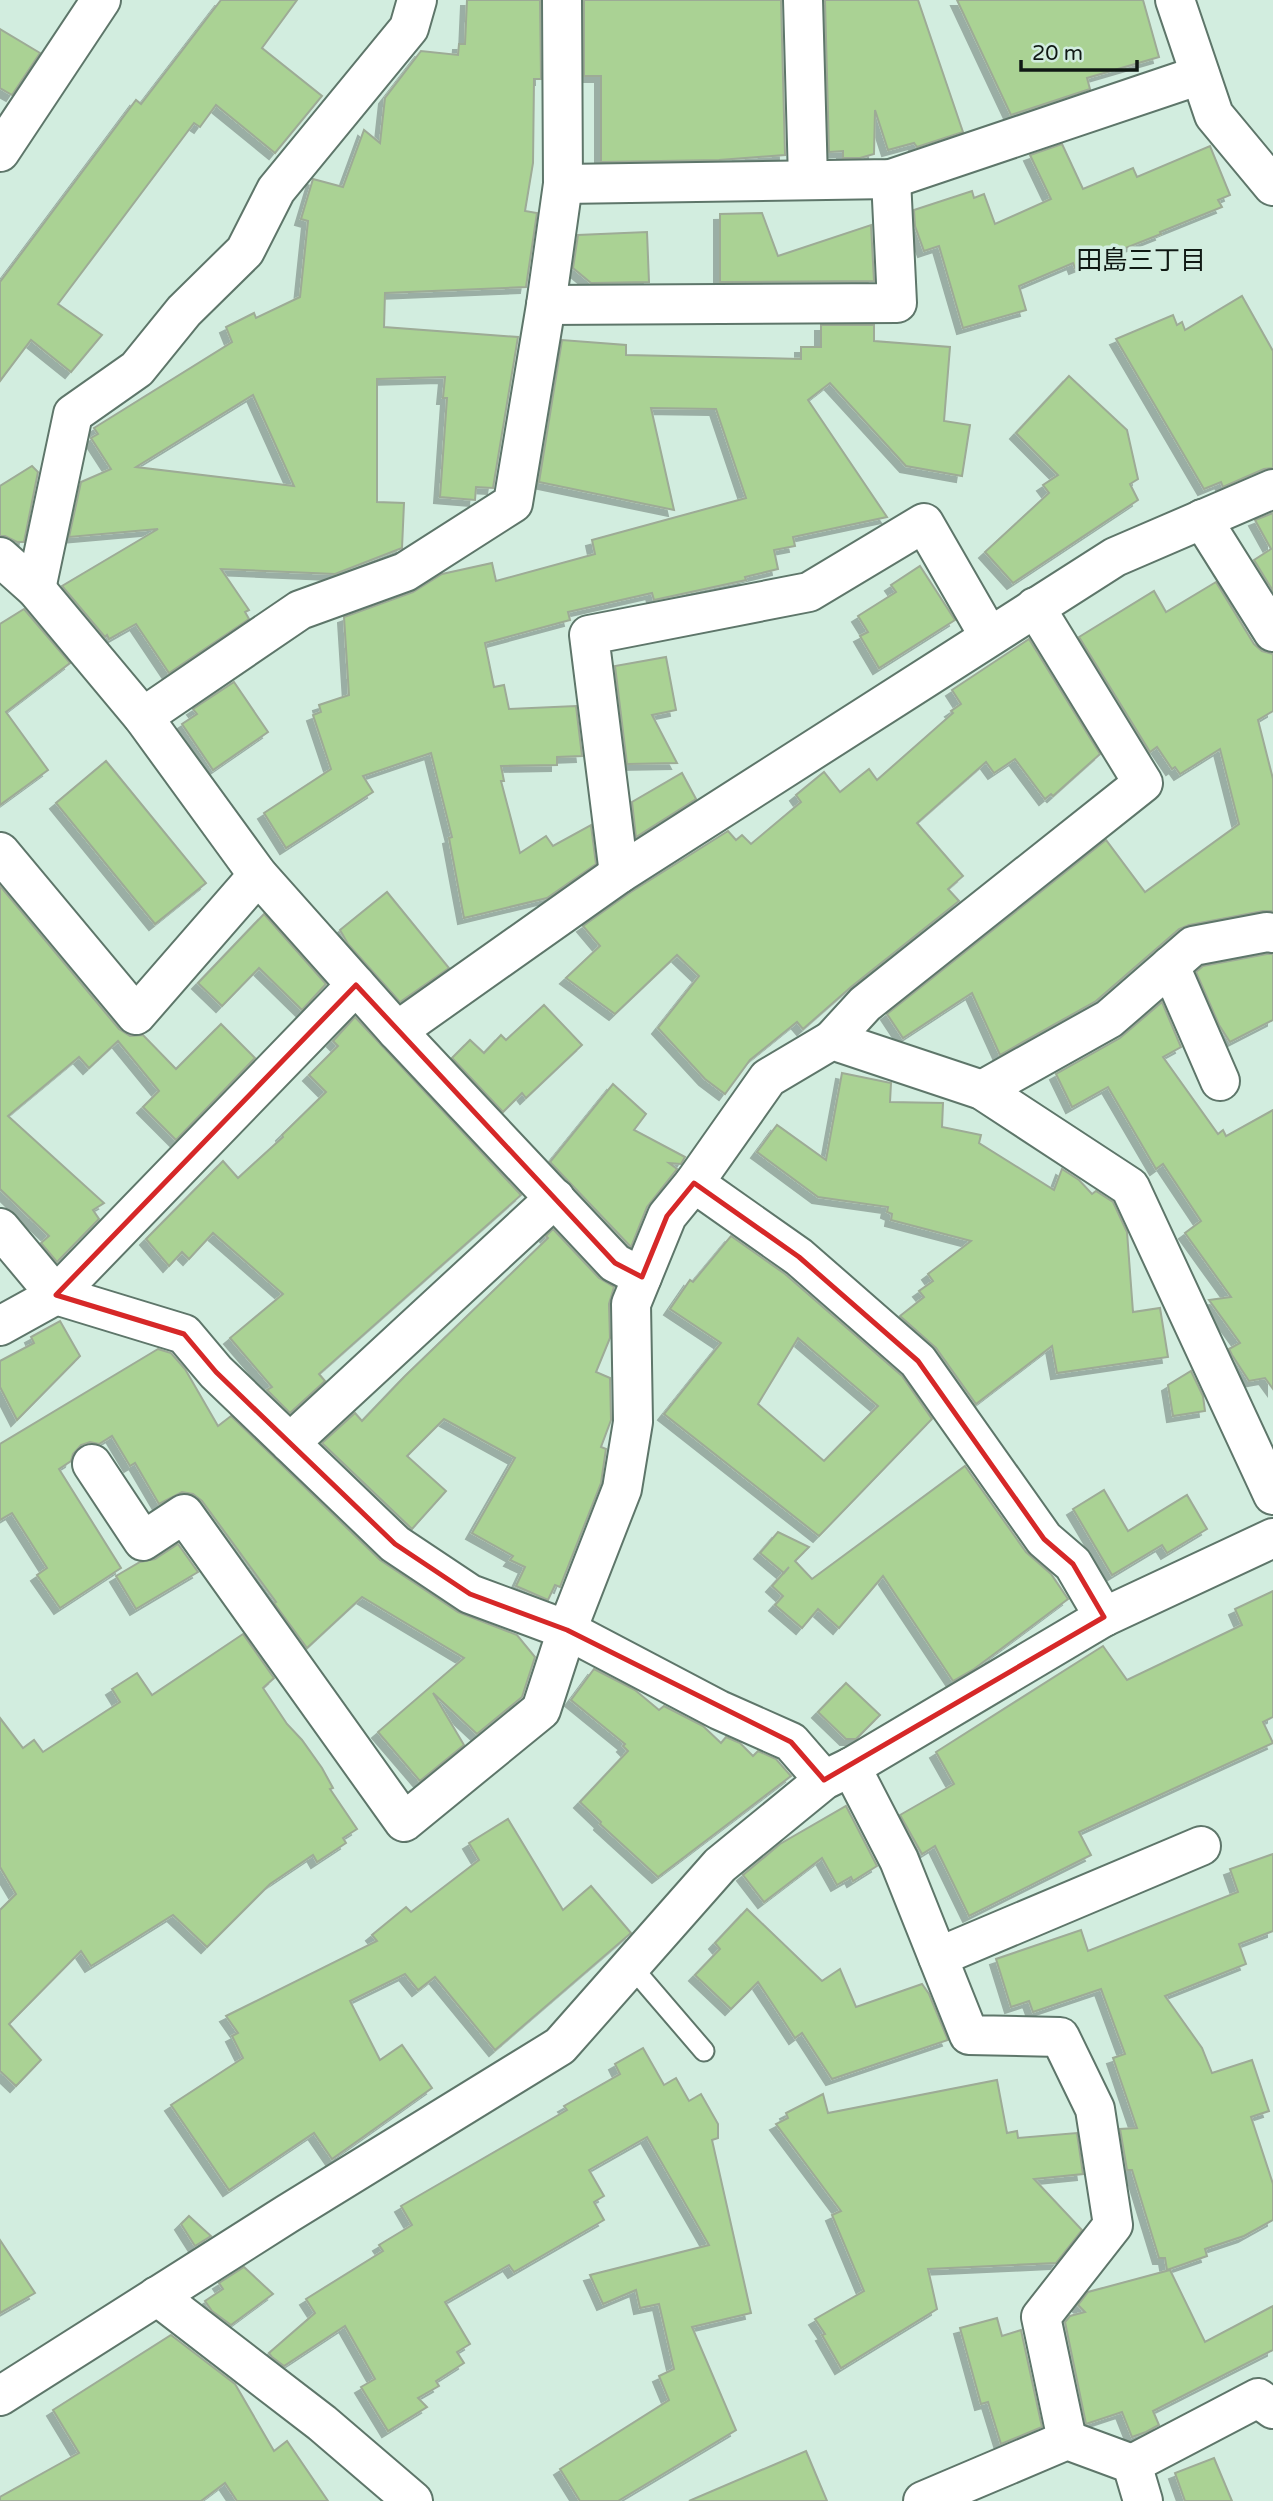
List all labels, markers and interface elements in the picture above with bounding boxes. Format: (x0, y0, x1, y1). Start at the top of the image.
scale bar (1021, 28, 1136, 72)
text: 20 m (1032, 41, 1083, 66)
district label: 田島三丁目 (1076, 245, 1206, 276)

